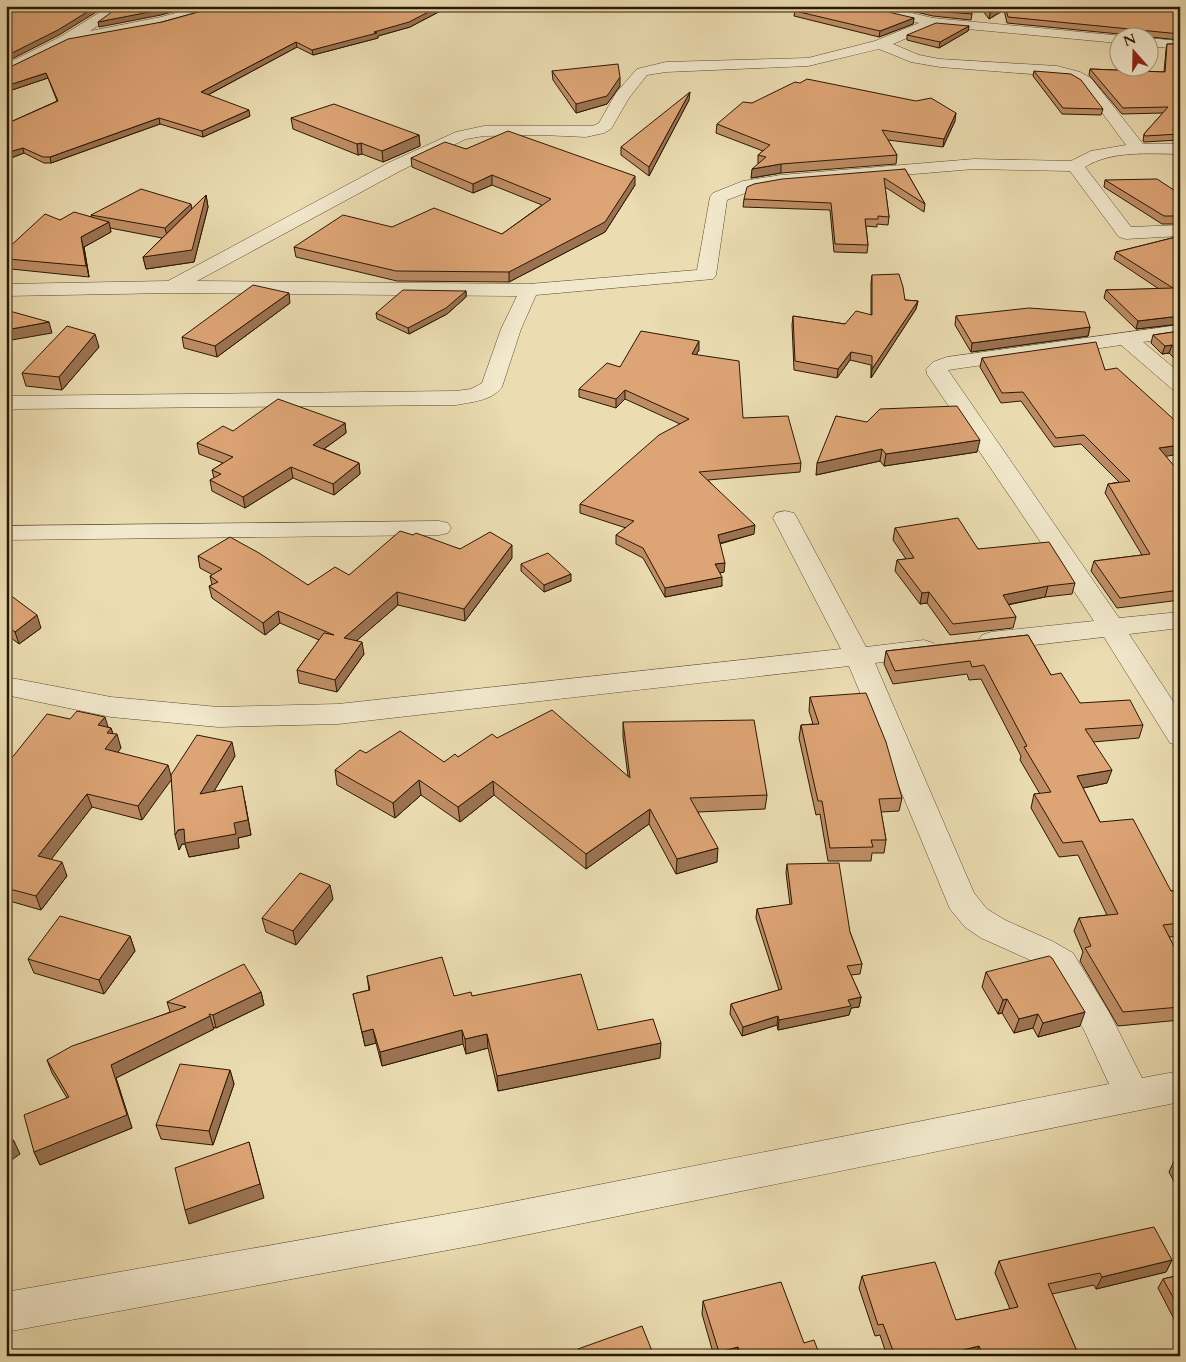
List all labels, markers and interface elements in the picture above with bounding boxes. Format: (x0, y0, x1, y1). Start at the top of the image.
north arrow (1108, 28, 1158, 78)
text: N (1121, 29, 1139, 51)

